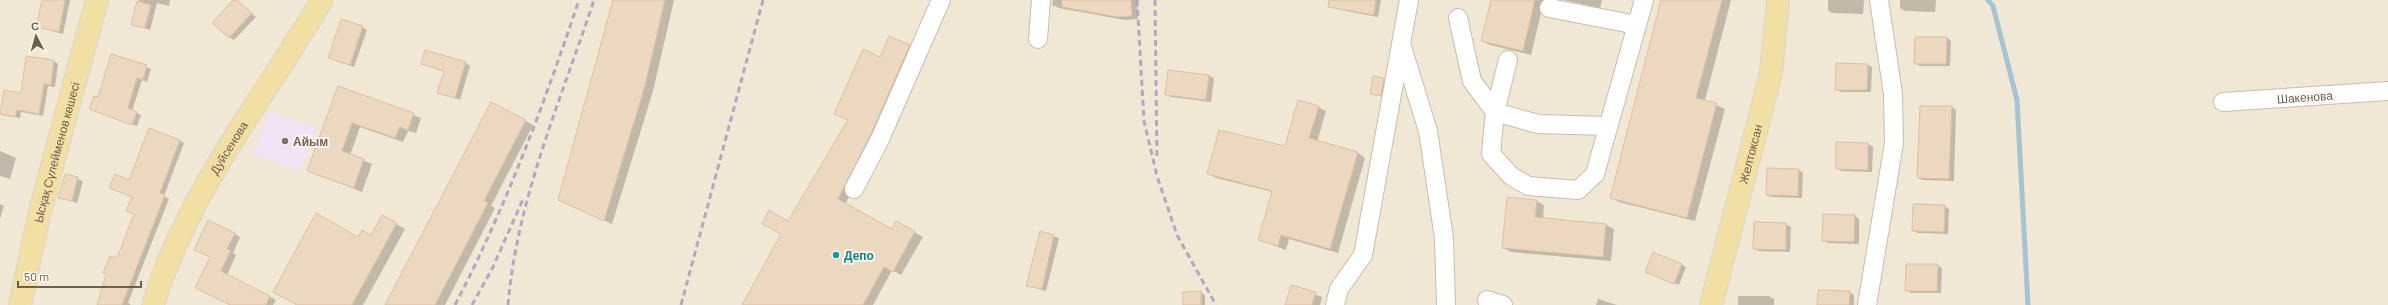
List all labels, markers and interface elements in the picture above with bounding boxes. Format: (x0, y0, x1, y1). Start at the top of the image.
north arrow (16, 16, 56, 56)
text: С (30, 19, 40, 32)
street label: Ысқақ Сүлейменов көшесі (31, 80, 82, 224)
street label: Шакенова (2276, 88, 2334, 105)
street label: Дуйсенова (207, 118, 250, 177)
street label: Желтоксан (1736, 123, 1764, 185)
place label: Айым (293, 134, 328, 148)
marker: Айым (280, 136, 290, 146)
place label: Депо (844, 248, 874, 263)
marker: Депо (831, 250, 841, 260)
scale bar (18, 263, 141, 289)
text: 50 m (24, 269, 49, 283)

